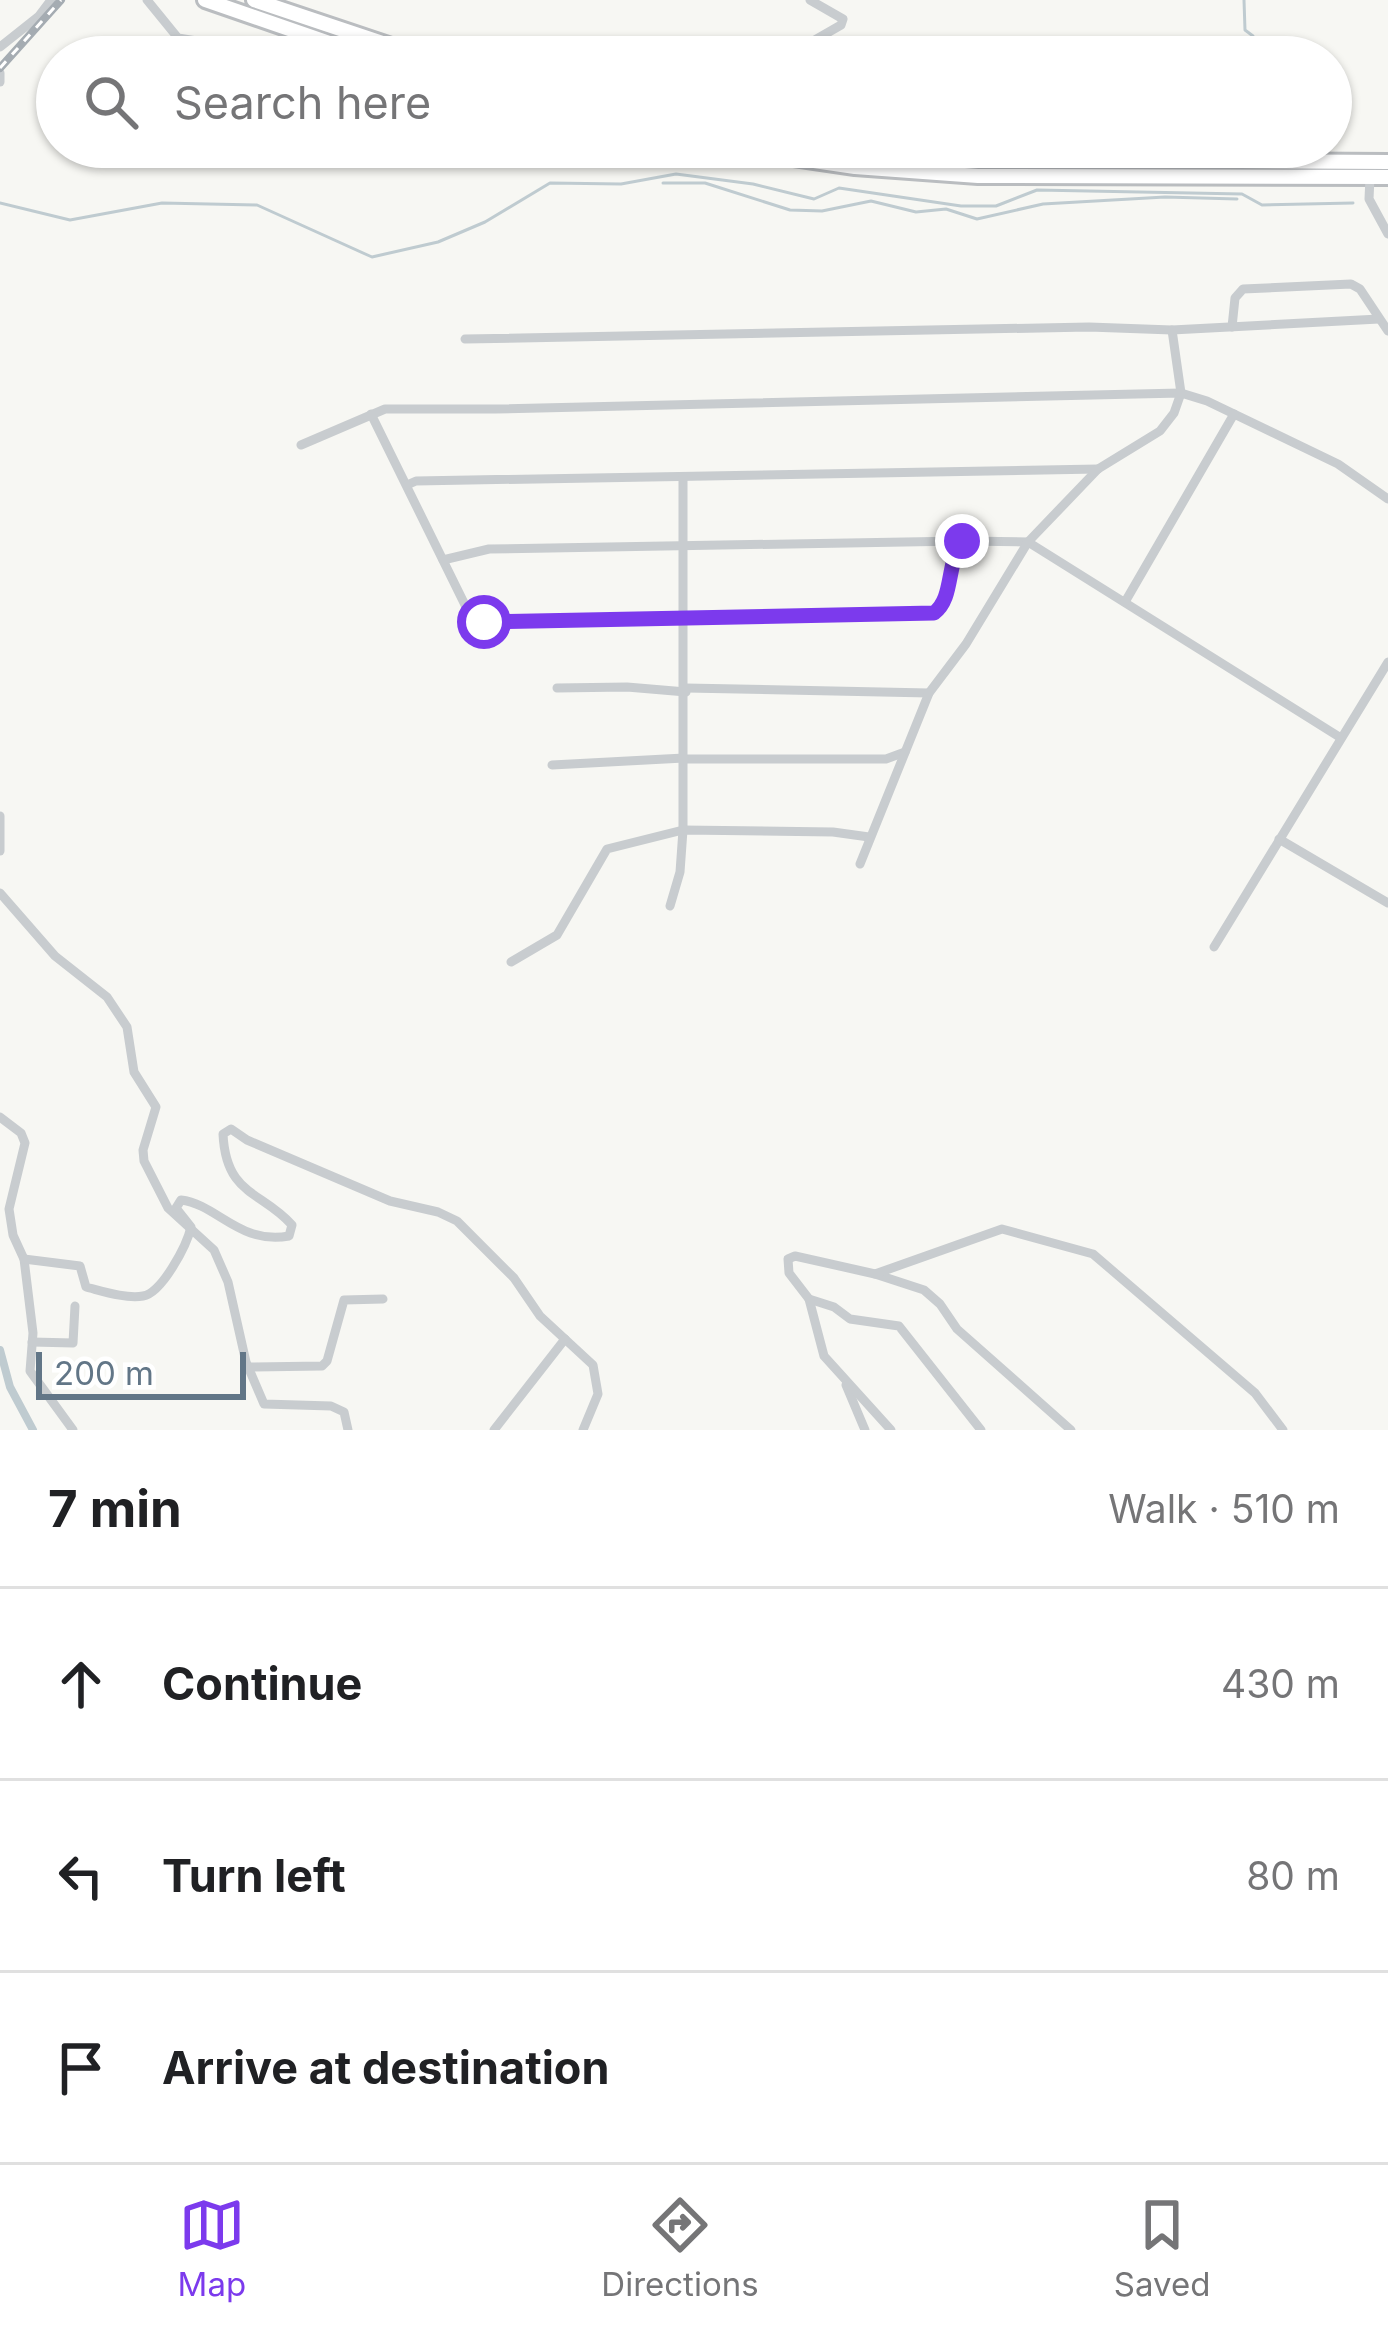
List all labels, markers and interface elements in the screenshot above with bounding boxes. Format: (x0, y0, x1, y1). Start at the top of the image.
search box (36, 36, 1352, 168)
icon: search (78, 69, 144, 135)
text: Search here (174, 75, 431, 130)
route end (935, 514, 989, 568)
route start (457, 595, 511, 649)
scale bar (36, 1346, 246, 1399)
text: 200 m (54, 1353, 154, 1393)
text: 7 min (48, 1478, 182, 1539)
text: Walk · 510 m (1108, 1485, 1340, 1532)
icon: ahead (48, 1651, 114, 1717)
text: Continue (162, 1656, 362, 1711)
text: 430 m (1221, 1660, 1340, 1707)
icon: left (48, 1843, 114, 1909)
text: Turn left (162, 1848, 346, 1903)
text: 80 m (1246, 1852, 1340, 1899)
icon: arrive (48, 2035, 114, 2101)
text: Arrive at destination (162, 2040, 609, 2095)
tab: Map (178, 2192, 246, 2304)
tab: Directions (601, 2192, 759, 2304)
tab: Saved (1114, 2192, 1210, 2304)

